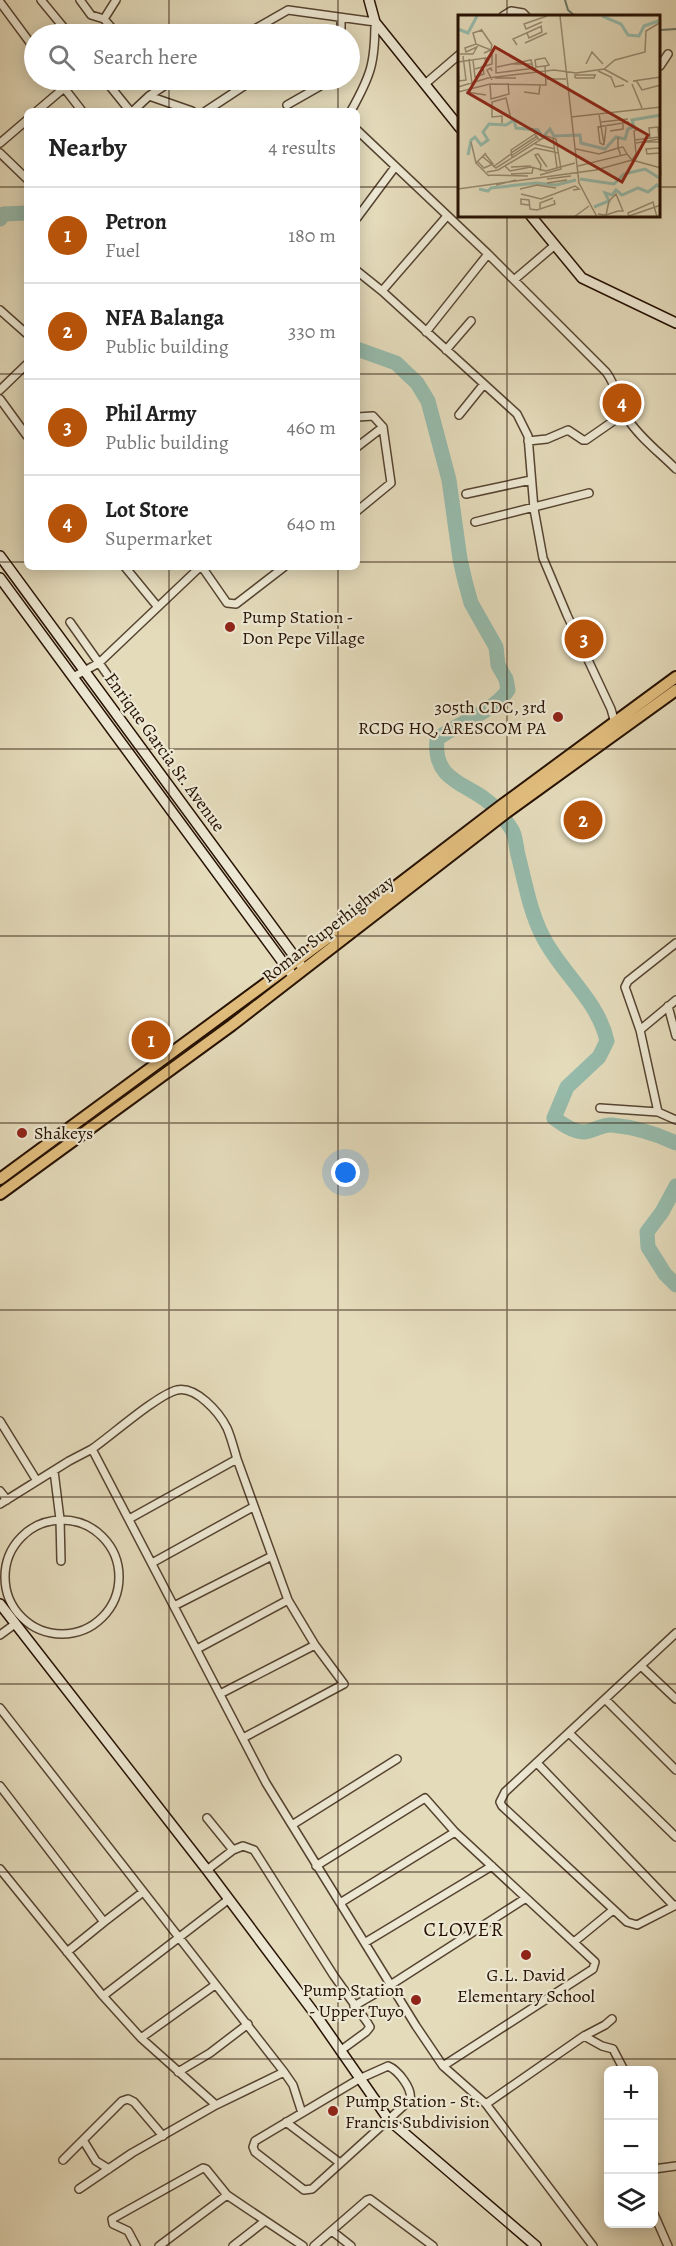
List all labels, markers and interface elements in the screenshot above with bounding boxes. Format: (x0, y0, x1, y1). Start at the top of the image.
inset map (458, 15, 661, 218)
search box (24, 24, 360, 90)
icon: search (45, 41, 78, 74)
text: Search here (93, 42, 198, 72)
text: Nearby (48, 130, 127, 165)
text: 4 results (268, 134, 336, 161)
text: Petron (105, 207, 167, 237)
text: 1 (64, 222, 71, 249)
text: 180 m (288, 222, 336, 249)
text: Fuel (105, 237, 140, 264)
text: NFA Balanga (105, 303, 224, 333)
text: 2 (63, 318, 72, 345)
text: 330 m (288, 318, 336, 345)
text: Public building (105, 333, 229, 360)
pin: 4 (602, 380, 642, 426)
text: Phil Army (105, 399, 196, 429)
text: 3 (63, 414, 72, 441)
text: 460 m (286, 414, 336, 441)
text: Public building (105, 429, 229, 456)
text: Lot Store (105, 495, 189, 525)
text: 4 (63, 510, 72, 537)
text: 640 m (286, 510, 336, 537)
text: Supermarket (105, 525, 212, 552)
place label: Pump Station - Don Pepe Village (242, 605, 365, 650)
pin: 3 (564, 616, 604, 662)
marker: Pump Station - Don Pepe Village (223, 620, 237, 634)
street label: Enrique Garcia Sr. Avenue (99, 668, 231, 836)
place label: 305th CDC, 3rd RCDG HQ, ARESCOM PA (358, 695, 546, 740)
marker: 305th CDC, 3rd RCDG HQ, ARESCOM PA (551, 710, 565, 724)
pin: 2 (564, 798, 602, 842)
street label: Roman Superhighway (257, 869, 400, 988)
pin: 1 (132, 1018, 170, 1062)
place label: Shakeys (34, 1121, 93, 1145)
marker: Shakeys (15, 1126, 29, 1140)
your location (331, 1158, 360, 1187)
district label: CLOVER (423, 1916, 505, 1943)
marker: G.L. David Elementary School (519, 1948, 533, 1962)
place label: G.L. David Elementary School (457, 1963, 596, 2008)
place label: Pump Station - Upper Tuyo (303, 1978, 404, 2023)
marker: Pump Station - Upper Tuyo (409, 1993, 423, 2007)
map controls (604, 2066, 658, 2228)
button: + (604, 2066, 658, 2120)
place label: Pump Station - St. Francis Subdivision (345, 2089, 490, 2134)
marker: Pump Station - St. Francis Subdivision (326, 2104, 340, 2118)
button: − (604, 2120, 658, 2174)
button: layers (604, 2174, 658, 2228)

